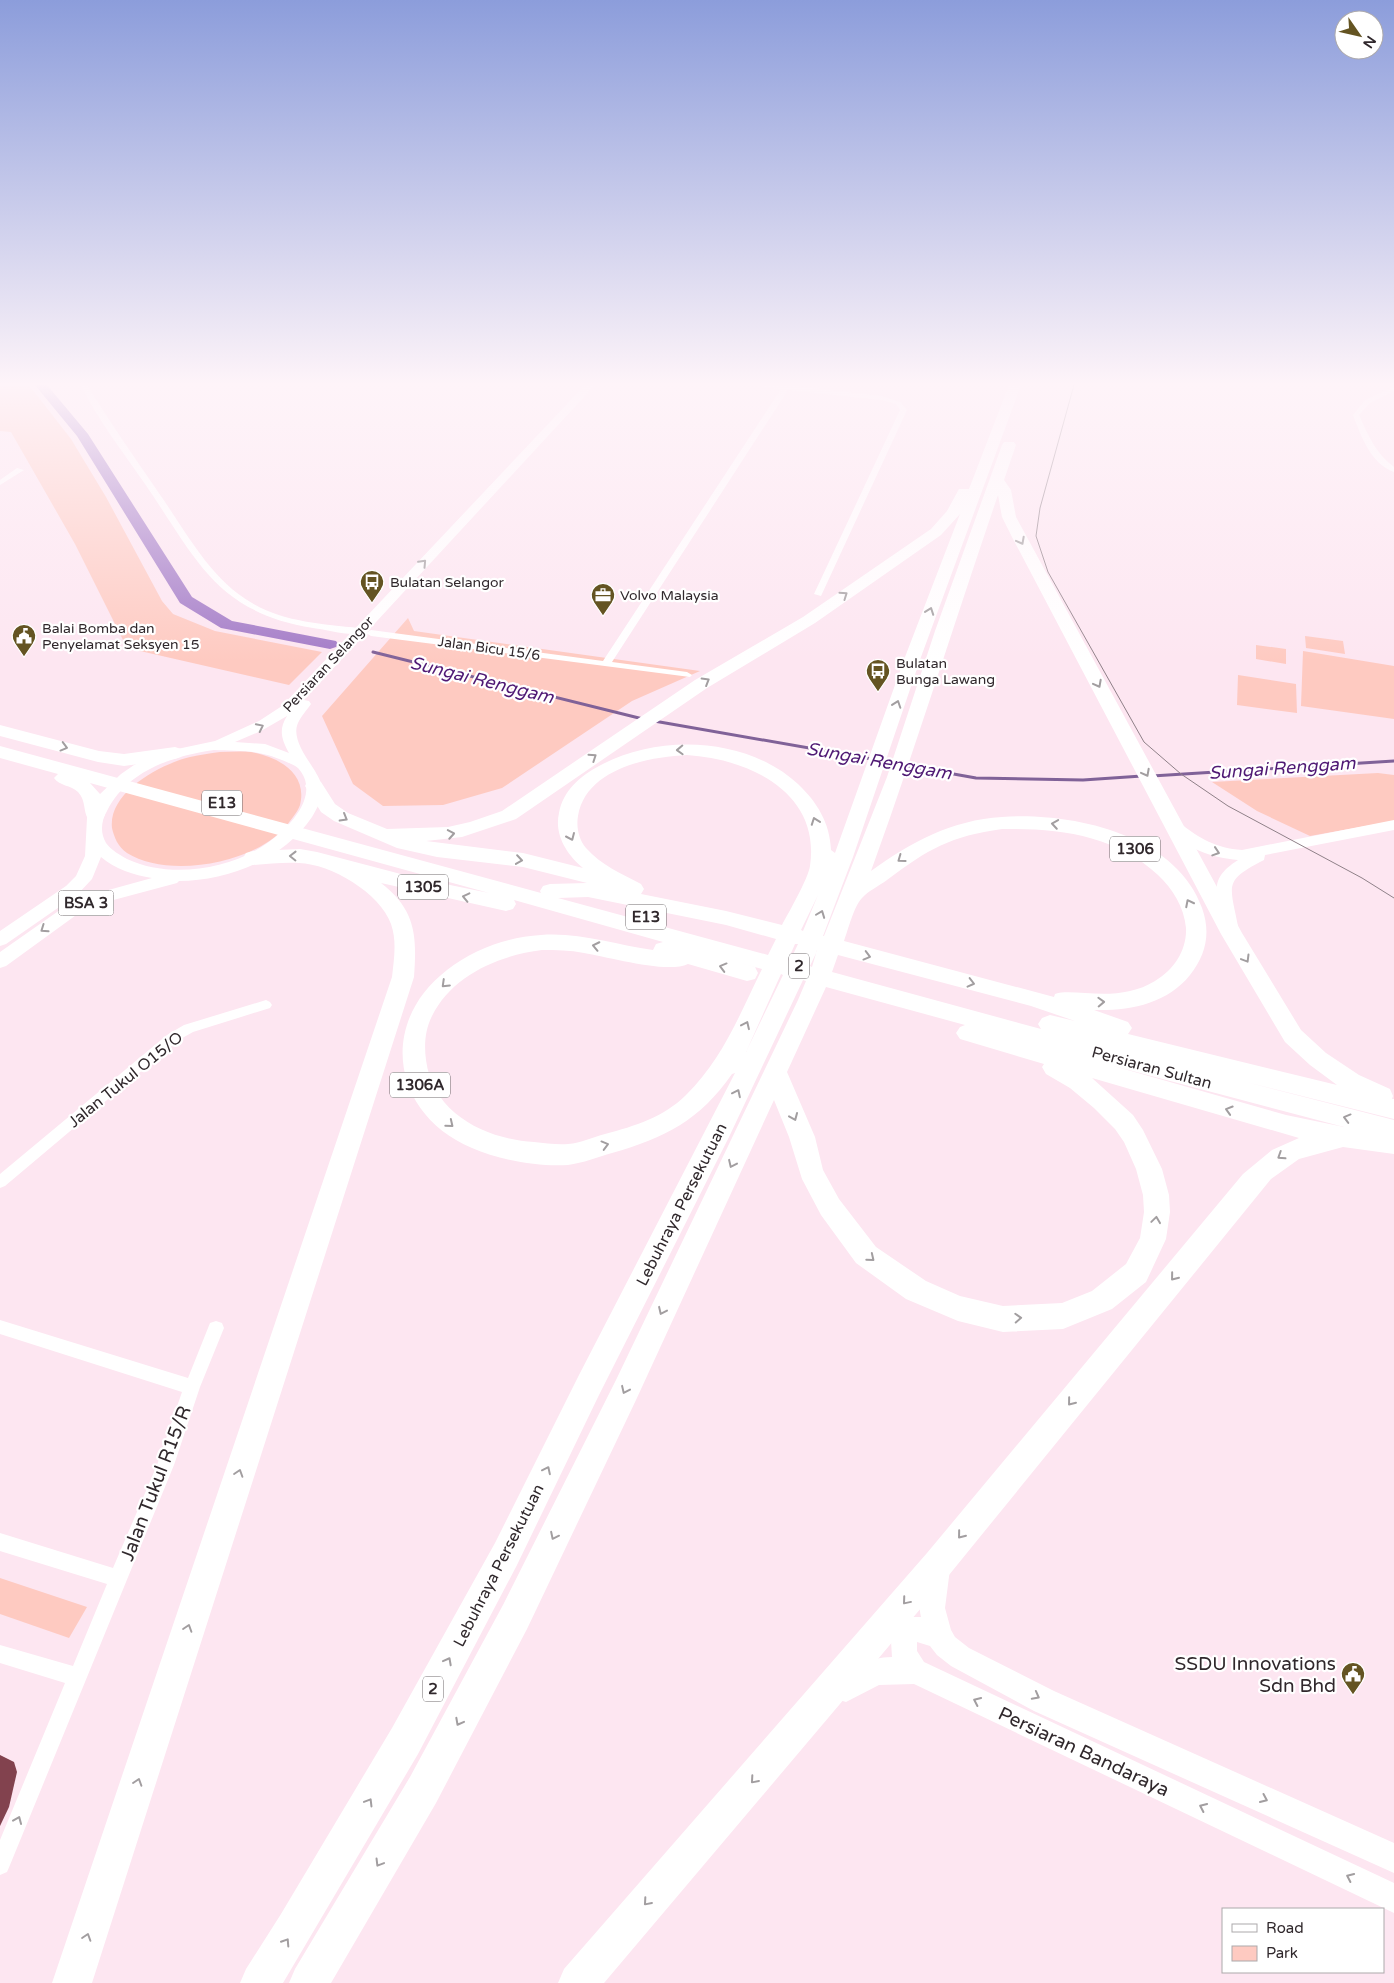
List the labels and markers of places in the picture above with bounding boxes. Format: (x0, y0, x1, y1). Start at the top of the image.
bus stop icon: Bulatan Selangor (359, 569, 385, 603)
place label: Bulatan Selangor (390, 574, 504, 591)
office icon: Volvo Malaysia (590, 582, 616, 616)
place label: Volvo Malaysia (620, 587, 719, 604)
place label: Balai Bomba dan Penyelamat Seksyen 15 (42, 620, 200, 653)
public building icon: Balai Bomba dan Penyelamat Seksyen 15 (11, 623, 37, 657)
place label: Bulatan Bunga Lawang (896, 655, 995, 688)
bus stop icon: Bulatan Bunga Lawang (865, 658, 891, 692)
place label: SSDU Innovations Sdn Bhd (1175, 1653, 1336, 1697)
public building icon: SSDU Innovations Sdn Bhd (1340, 1661, 1366, 1695)

